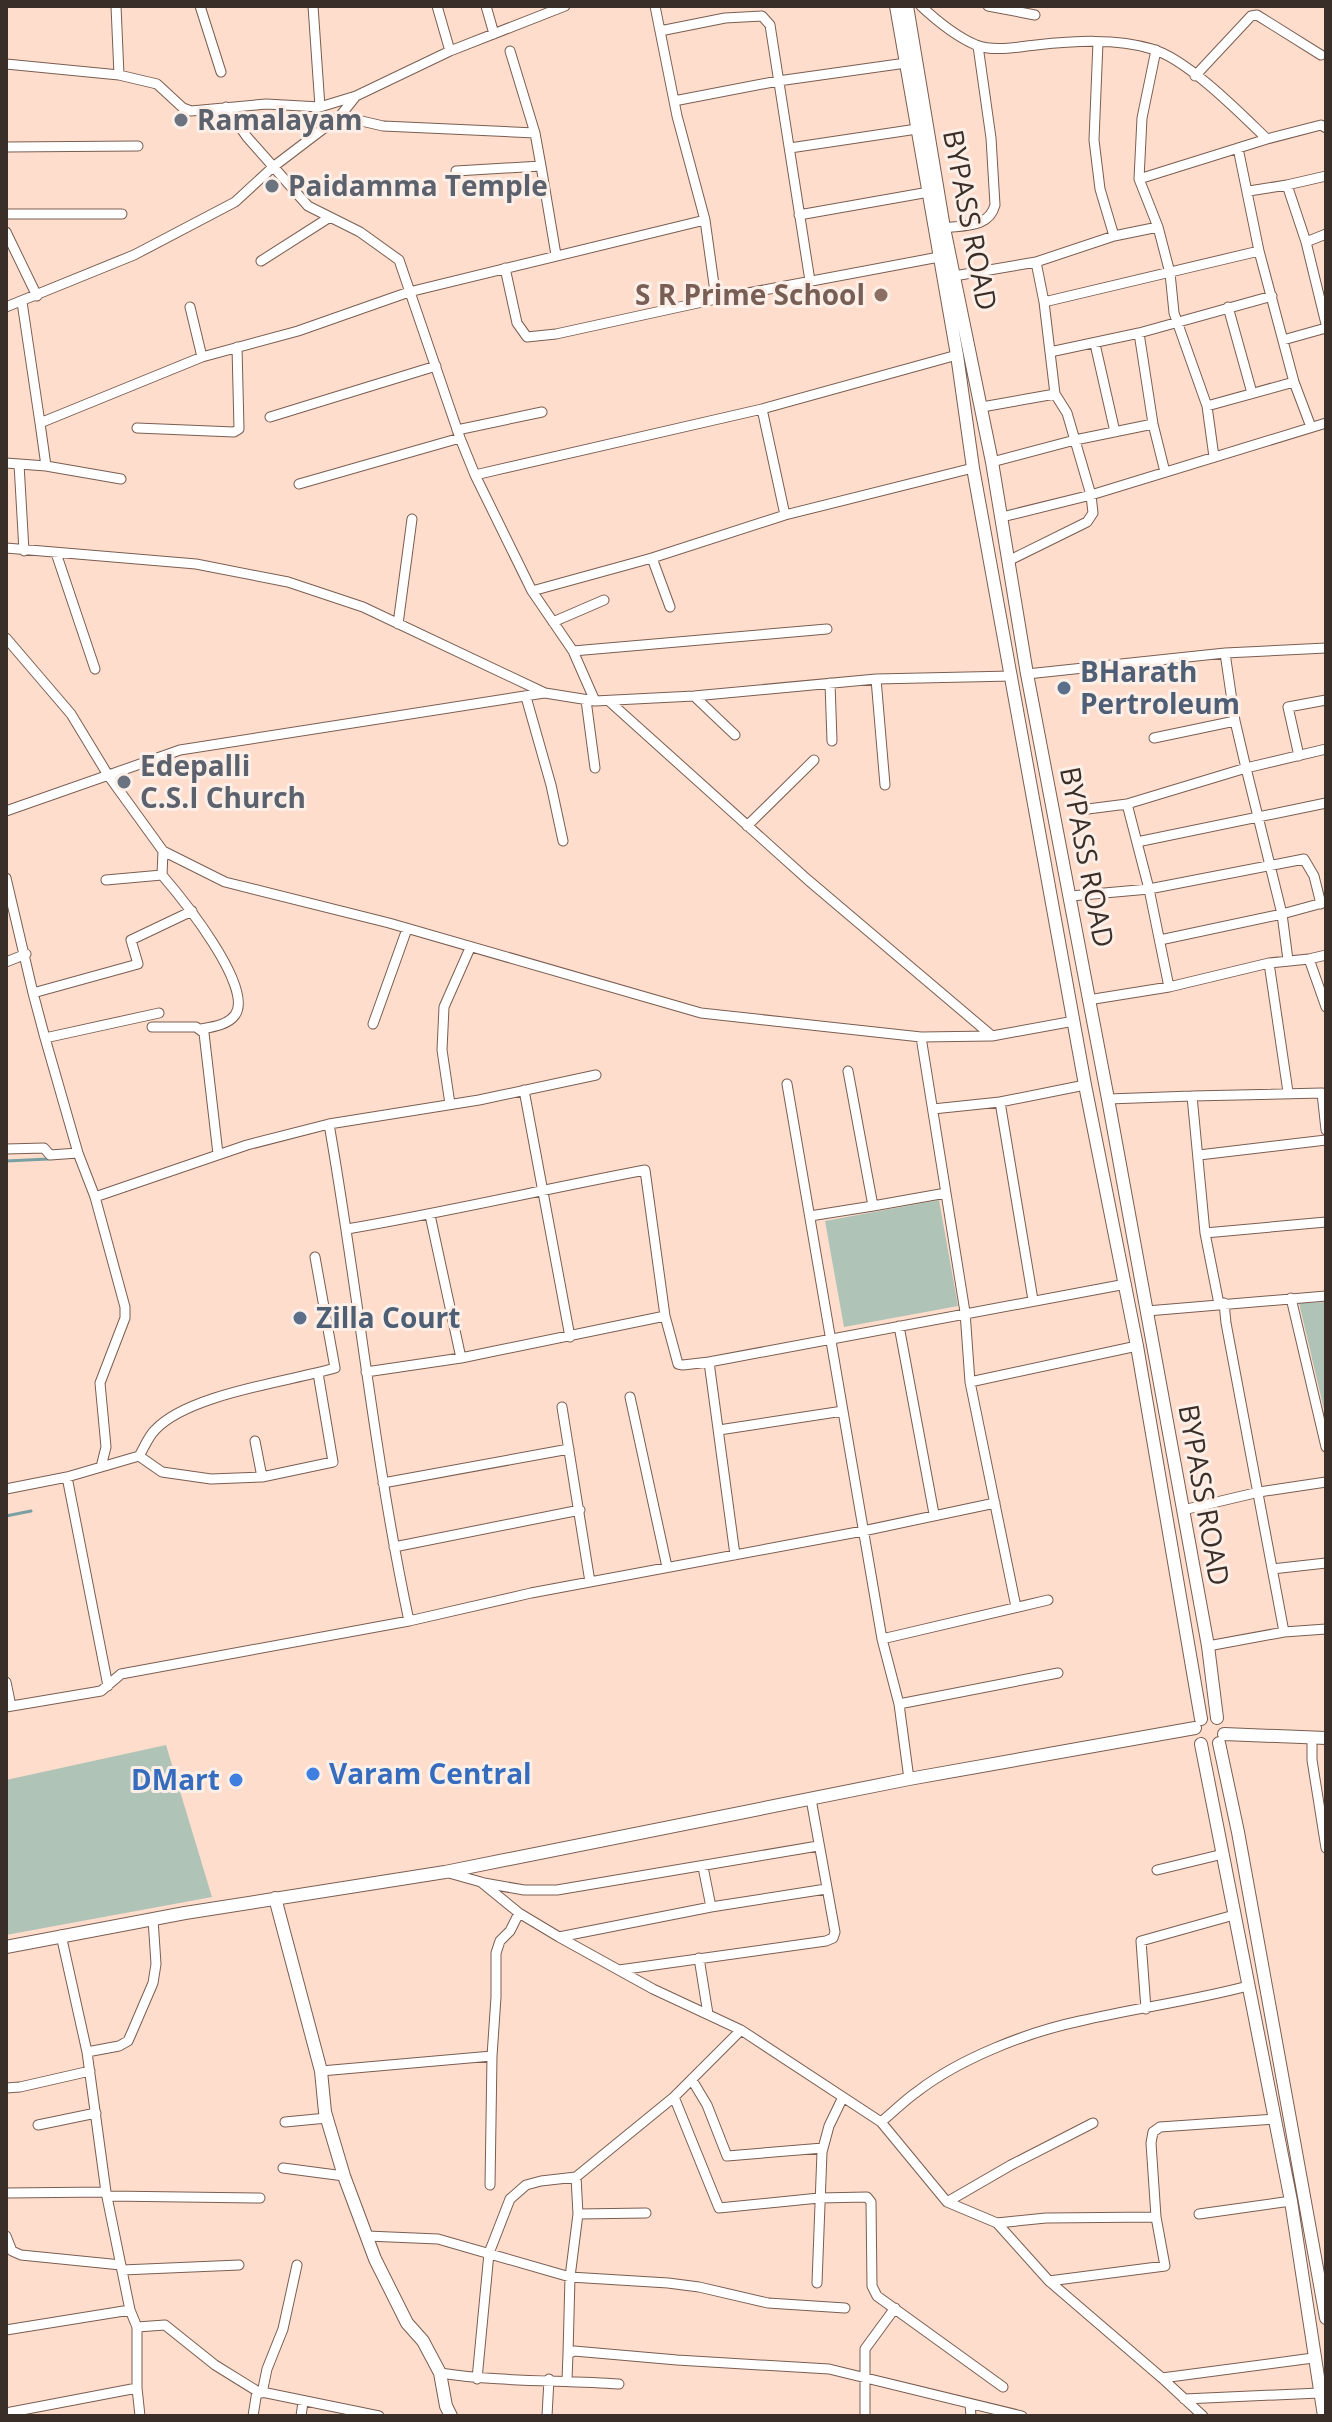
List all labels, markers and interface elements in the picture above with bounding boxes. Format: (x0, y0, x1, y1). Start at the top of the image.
place label: Ramalayam (197, 100, 363, 138)
marker: Ramalayam (172, 111, 190, 129)
street label: BYPASS ROAD (935, 126, 1007, 313)
place label: Paidamma Temple (288, 166, 548, 204)
marker: Paidamma Temple (263, 177, 281, 195)
place label: S R Prime School (635, 275, 865, 313)
marker: S R Prime School (872, 286, 890, 304)
place label: BHarath Pertroleum (1080, 652, 1240, 722)
marker: BHarath Pertroleum (1055, 679, 1073, 697)
place label: Edepalli C.S.I Church (140, 746, 306, 816)
street label: BYPASS ROAD (1052, 763, 1124, 950)
marker: Edepalli C.S.I Church (115, 773, 133, 791)
place label: Zilla Court (316, 1298, 460, 1336)
marker: Zilla Court (291, 1309, 309, 1327)
street label: BYPASS ROAD (1170, 1401, 1240, 1588)
place label: Varam Central (329, 1754, 532, 1792)
place label: DMart (131, 1760, 220, 1798)
marker: Varam Central (304, 1765, 322, 1783)
marker: DMart (227, 1771, 245, 1789)

